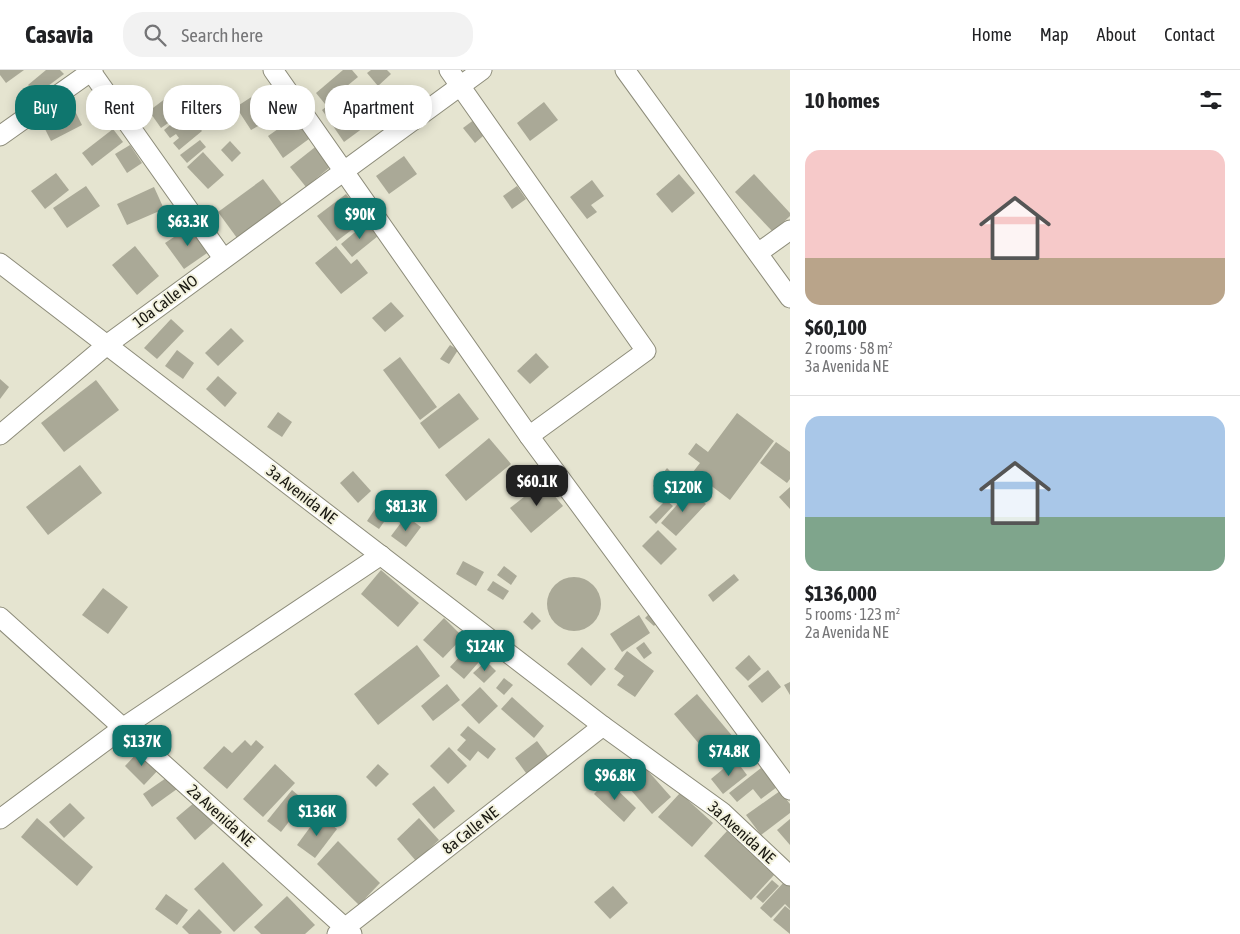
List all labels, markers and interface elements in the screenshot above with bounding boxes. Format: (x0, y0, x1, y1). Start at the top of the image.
search box (123, 12, 473, 57)
text: Casavia (25, 21, 93, 48)
icon: search (141, 21, 169, 49)
text: Search here (181, 24, 263, 46)
text: Home (972, 24, 1012, 45)
text: Map (1040, 24, 1069, 45)
text: About (1097, 24, 1136, 45)
text: Contact (1164, 24, 1215, 45)
chip: Buy (15, 85, 76, 130)
chip: Rent (86, 85, 153, 130)
chip: Filters (163, 85, 240, 130)
chip: New (250, 85, 315, 130)
chip: Apartment (325, 85, 432, 130)
icon: filters (1197, 86, 1225, 114)
text: 10 homes (805, 88, 880, 112)
icon: home (970, 183, 1060, 273)
pin: $90K (330, 198, 390, 240)
pin: $63.3K (147, 204, 229, 247)
text: $90K (345, 205, 375, 223)
text: $63.3K (168, 212, 208, 230)
street label: 10a Calle NO (129, 271, 201, 331)
text: $60,100 (805, 315, 867, 339)
text: 2 rooms · 58 m² (805, 339, 893, 357)
text: 3a Avenida NE (805, 357, 889, 375)
icon: home (970, 448, 1060, 538)
street label: 3a Avenida NE (264, 461, 341, 527)
pin: $60.1K (496, 464, 578, 507)
pin: $120K (648, 470, 718, 513)
text: $60.1K (517, 472, 557, 490)
text: $120K (664, 478, 702, 496)
pin: $81.3K (365, 490, 447, 532)
text: $81.3K (386, 497, 426, 515)
text: $136,000 (805, 581, 877, 605)
text: 5 rooms · 123 m² (805, 605, 900, 623)
text: 2a Avenida NE (805, 623, 889, 641)
pin: $124K (450, 630, 520, 672)
text: $124K (466, 637, 504, 655)
pin: $137K (107, 724, 177, 767)
text: $137K (123, 732, 161, 750)
pin: $74.8K (688, 734, 770, 777)
text: $74.8K (709, 742, 749, 760)
pin: $96.8K (574, 758, 656, 801)
text: $96.8K (595, 766, 635, 784)
street label: 2a Avenida NE (184, 780, 258, 850)
pin: $136K (282, 794, 352, 837)
street label: 3a Avenida NE (705, 797, 779, 867)
text: $136K (298, 802, 336, 820)
street label: 8a Calle NE (439, 803, 502, 857)

